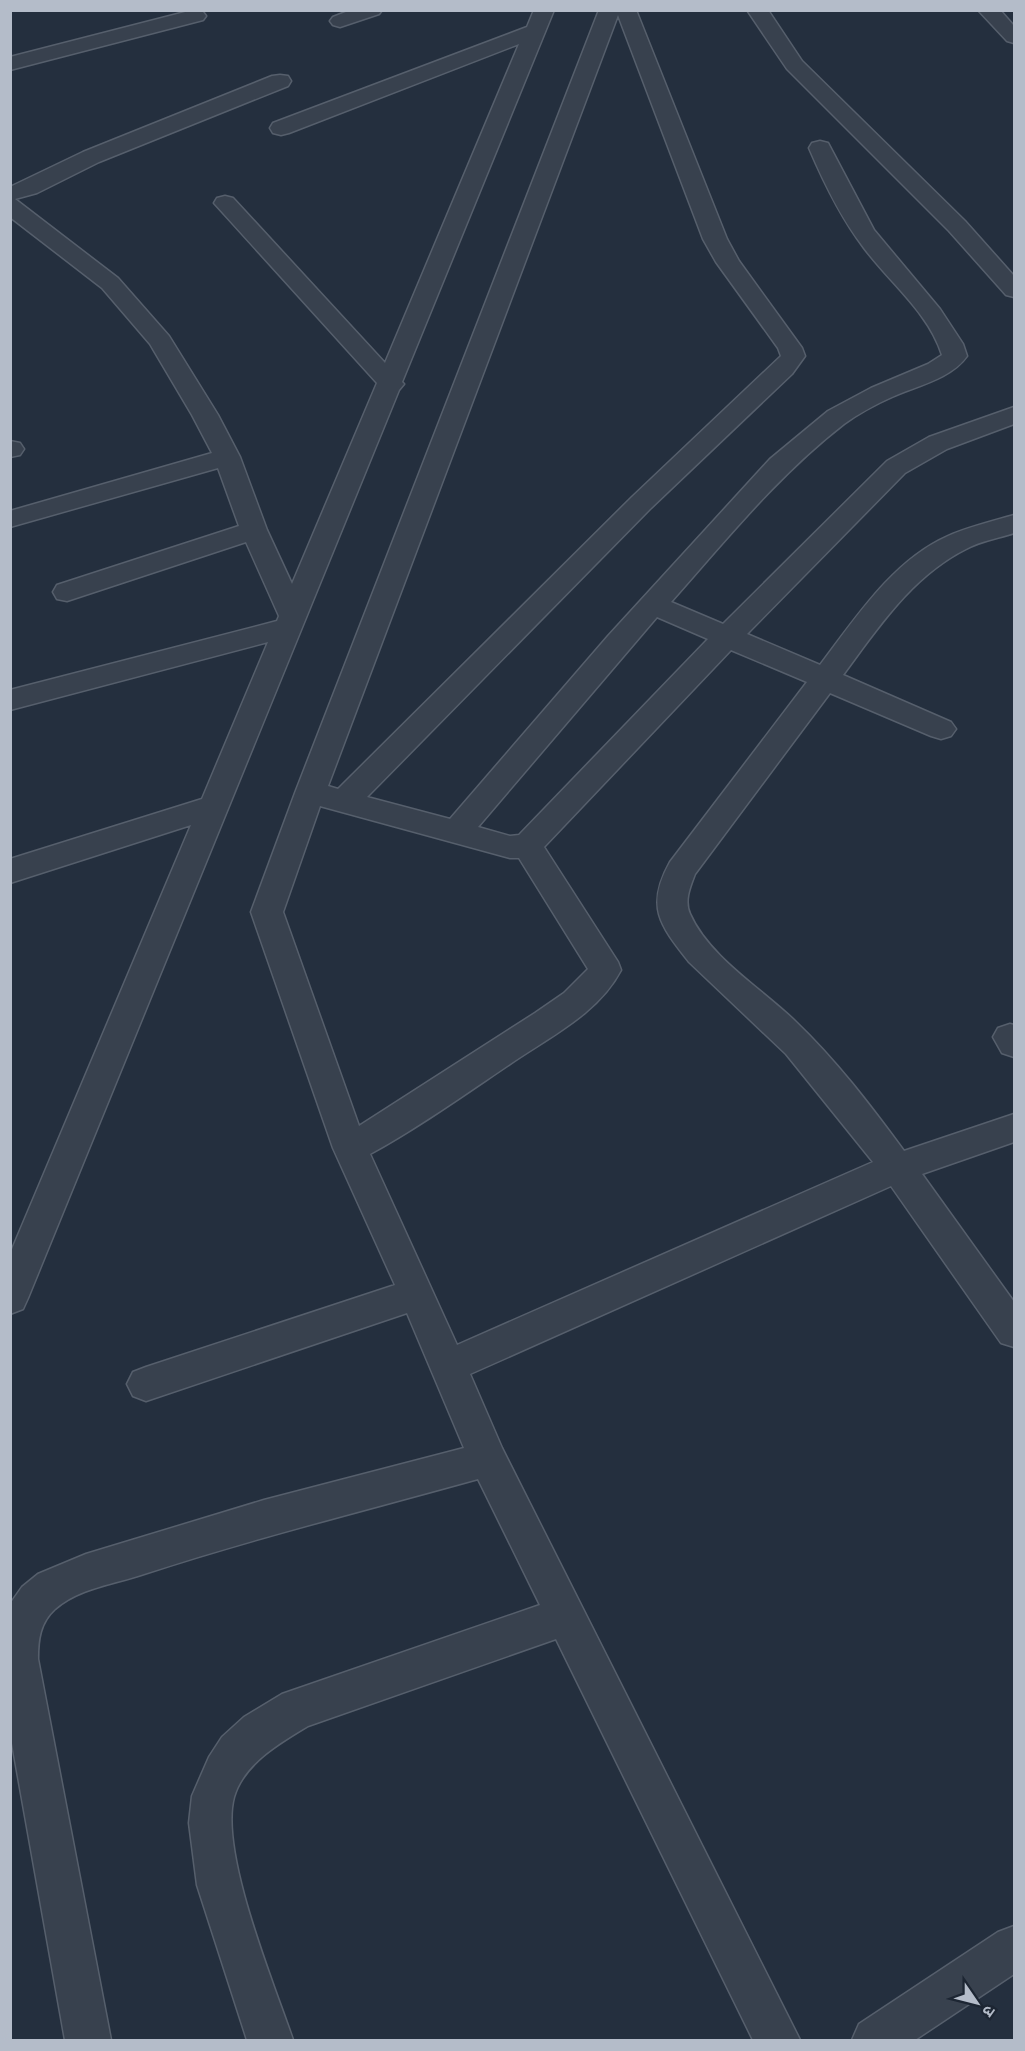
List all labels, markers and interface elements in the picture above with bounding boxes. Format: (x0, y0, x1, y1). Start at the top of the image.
north arrow (947, 1973, 1007, 2033)
text: उ (978, 2002, 1000, 2022)

